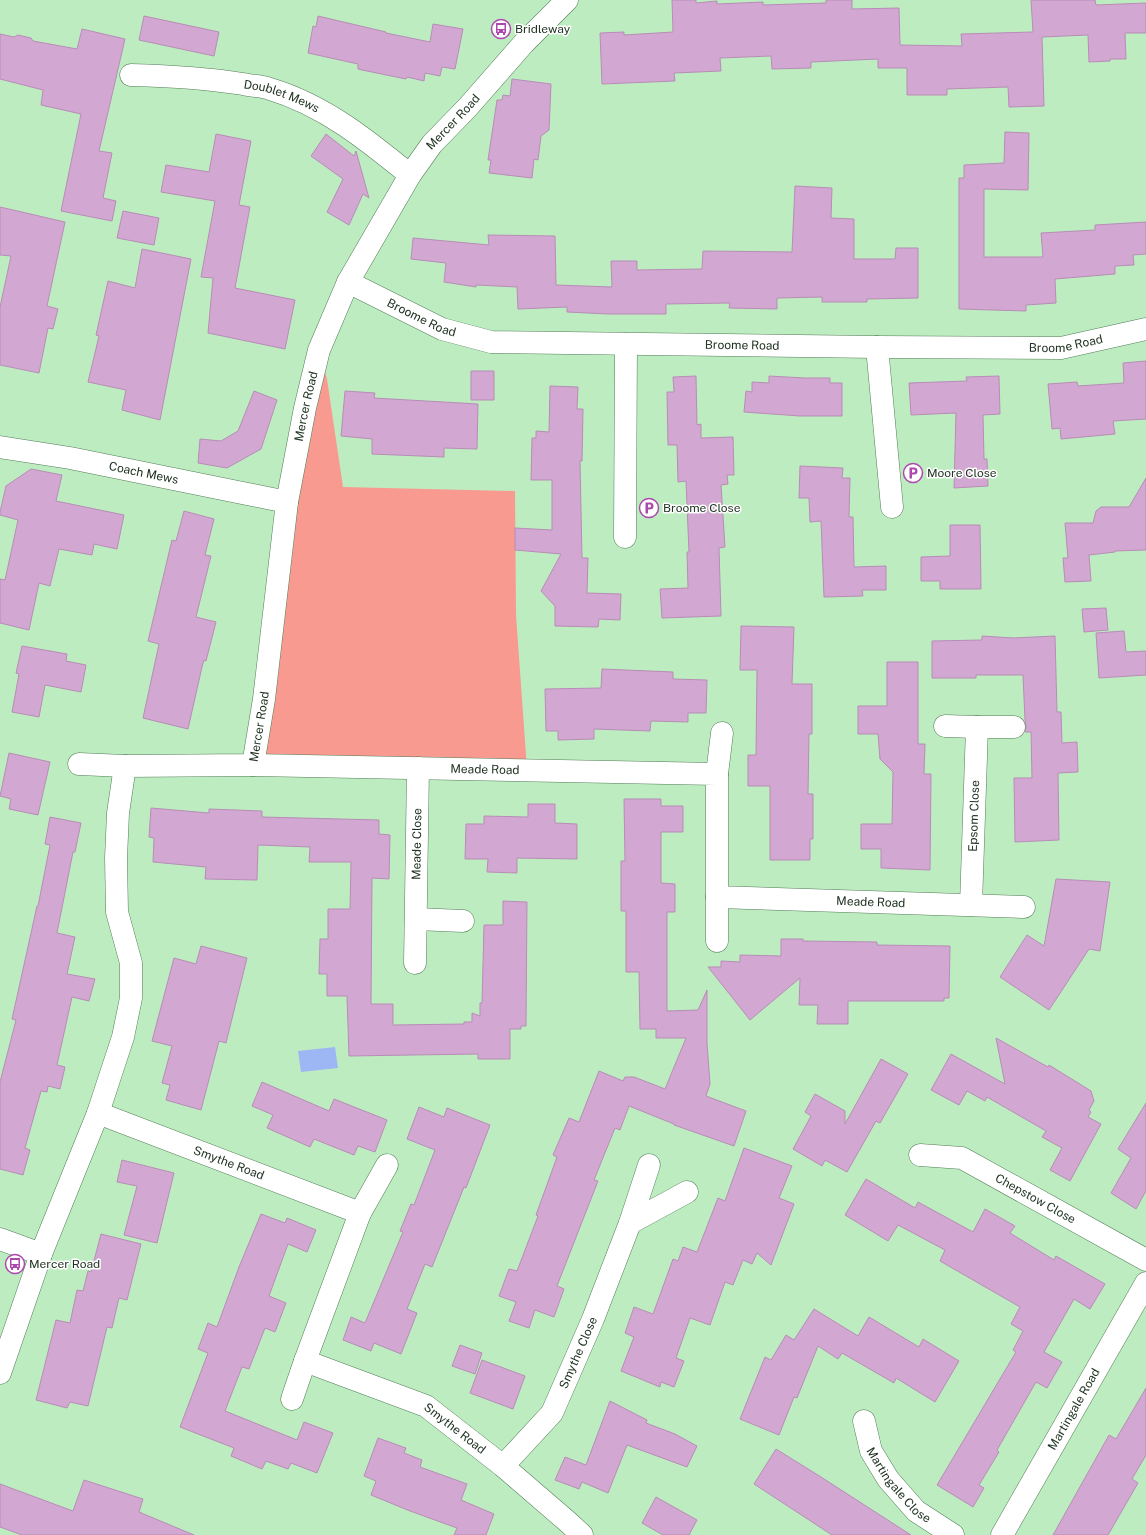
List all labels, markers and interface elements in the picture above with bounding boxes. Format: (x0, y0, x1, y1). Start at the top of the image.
bus stop icon: Bridleway (490, 18, 512, 40)
place label: Bridleway (515, 22, 571, 36)
street label: Doublet Mews (243, 77, 322, 116)
street label: Mercer Road (423, 91, 483, 153)
street label: Broome Road (385, 296, 458, 339)
street label: Broome Road (1029, 332, 1104, 355)
street label: Broome Road (705, 338, 780, 353)
street label: Mercer Road (292, 370, 321, 443)
street label: Coach Mews (108, 459, 180, 487)
parking icon: Moore Close (902, 462, 924, 484)
place label: Moore Close (927, 466, 997, 480)
parking icon: Broome Close (638, 497, 660, 519)
place label: Broome Close (663, 501, 741, 515)
street label: Mercer Road (247, 691, 272, 763)
street label: Meade Road (450, 762, 520, 777)
street label: Epsom Close (966, 780, 982, 852)
street label: Meade Close (409, 808, 424, 880)
street label: Meade Road (836, 894, 906, 910)
street label: Smythe Road (192, 1143, 266, 1183)
street label: Chepstow Close (993, 1171, 1078, 1227)
bus stop icon: Mercer Road (4, 1253, 26, 1275)
place label: Mercer Road (29, 1257, 100, 1271)
street label: Smythe Close (556, 1314, 600, 1391)
street label: Martingale Road (1045, 1366, 1103, 1452)
street label: Smythe Road (421, 1400, 488, 1457)
street label: Martingale Close (863, 1445, 934, 1526)

